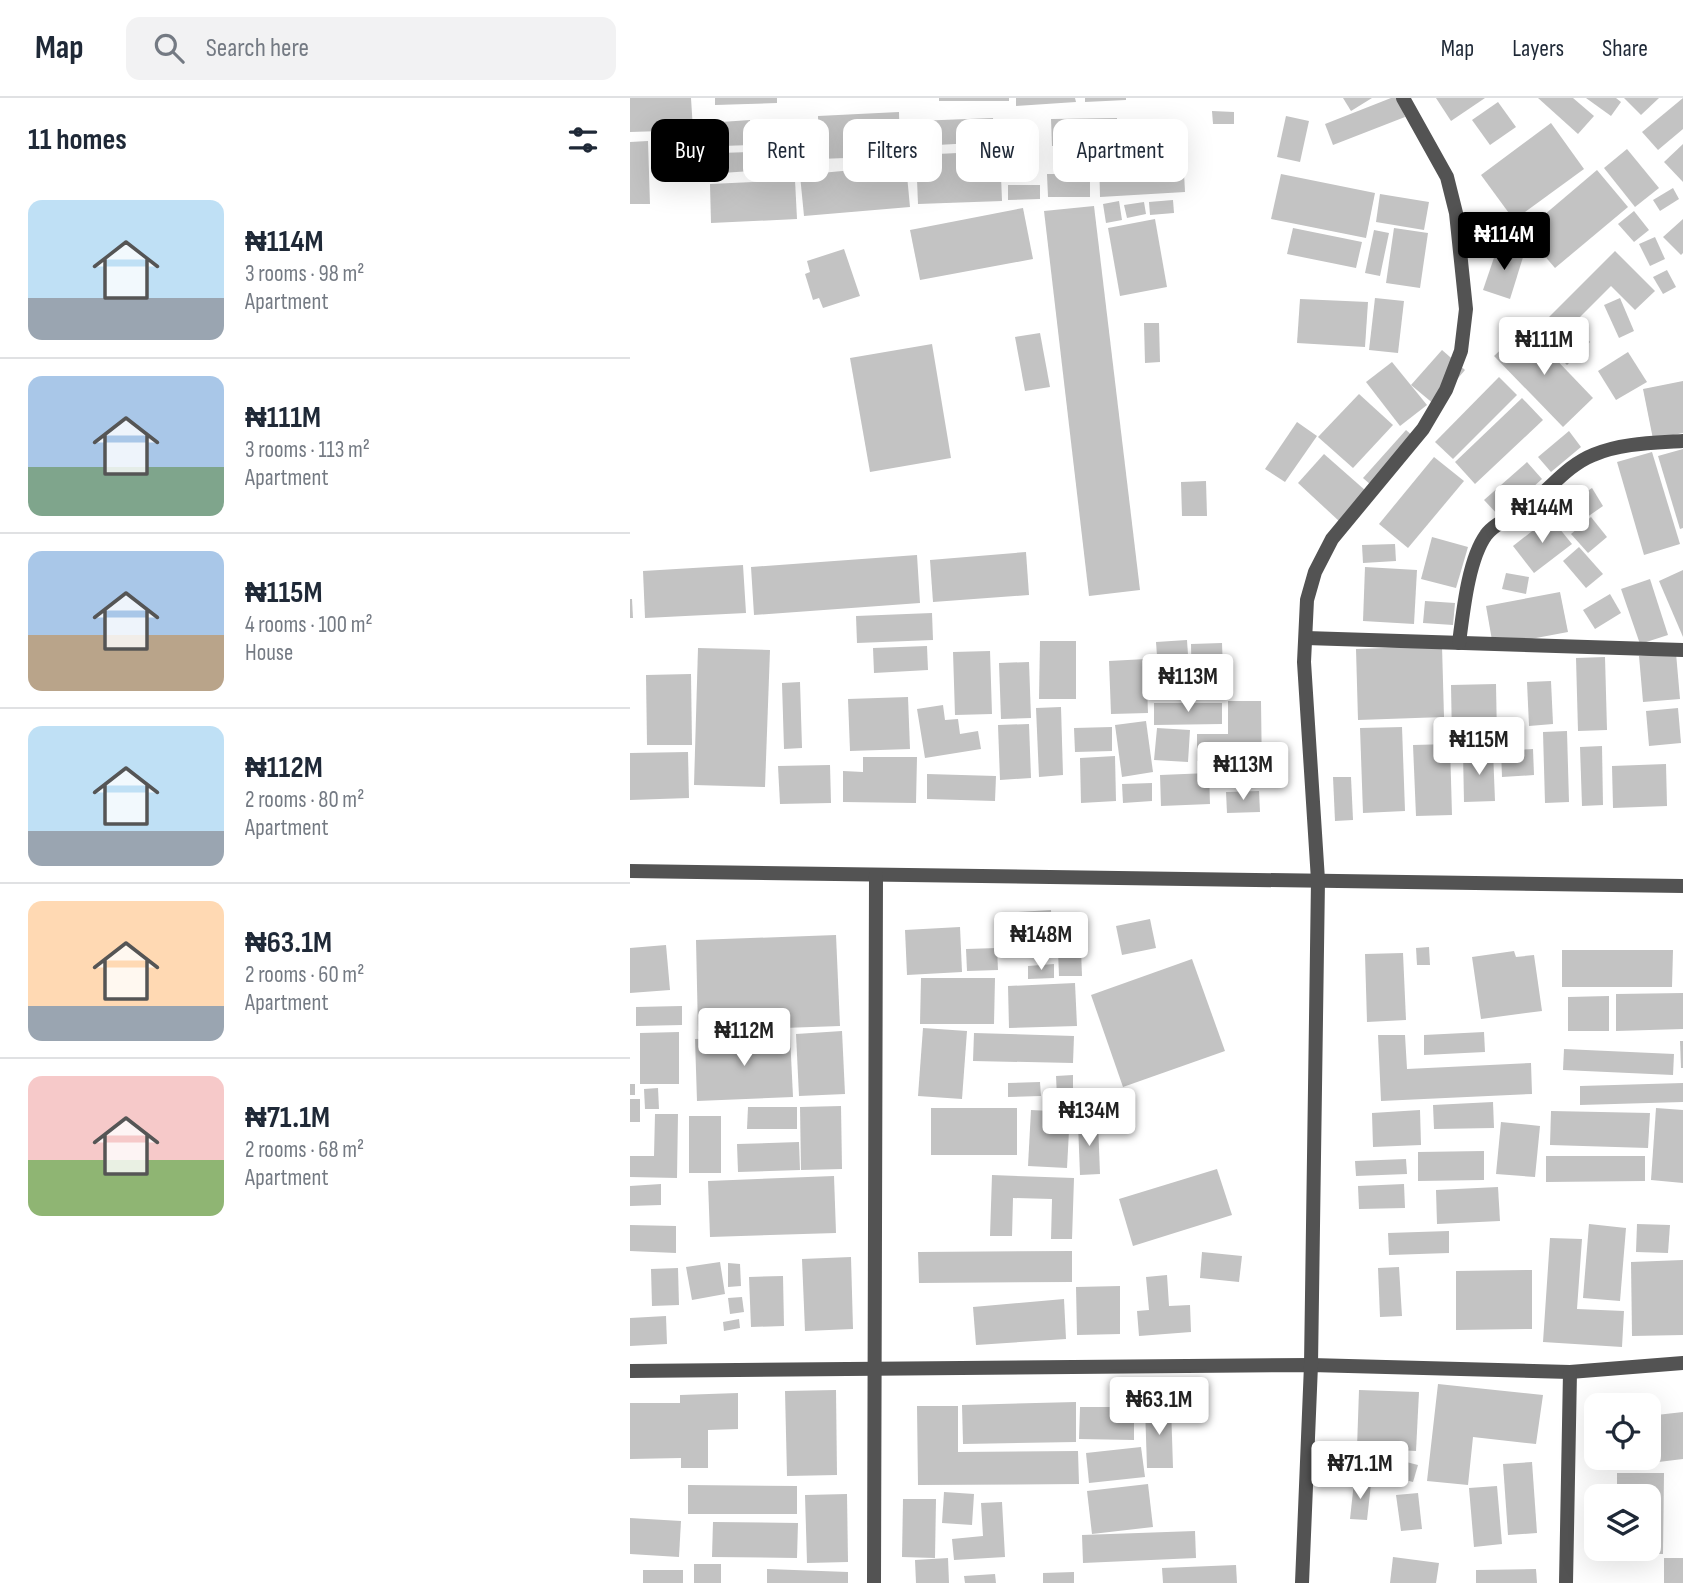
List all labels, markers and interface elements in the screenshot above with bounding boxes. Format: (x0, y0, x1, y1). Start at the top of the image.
search box (126, 17, 616, 80)
text: Map (35, 28, 84, 68)
icon: search (150, 29, 188, 67)
text: Search here (206, 33, 309, 64)
text: Map (1441, 34, 1474, 63)
text: Layers (1512, 34, 1564, 63)
text: Share (1602, 34, 1648, 63)
chip: Buy (651, 119, 729, 182)
chip: Rent (743, 119, 829, 182)
chip: Filters (843, 119, 942, 182)
chip: New (956, 119, 1039, 182)
chip: Apartment (1053, 119, 1188, 182)
icon: filters (564, 121, 602, 159)
text: 11 homes (28, 122, 127, 158)
pin: ₦114M (1455, 212, 1553, 272)
text: ₦114M (1474, 221, 1534, 249)
text: ₦114M (245, 224, 323, 260)
icon: home (84, 228, 168, 312)
text: 3 rooms · 98 m² (245, 260, 364, 288)
text: Apartment (245, 288, 329, 316)
pin: ₦111M (1495, 317, 1593, 377)
text: ₦111M (1515, 326, 1573, 354)
text: ₦111M (245, 400, 321, 436)
icon: home (84, 404, 168, 488)
text: 3 rooms · 113 m² (245, 436, 370, 464)
text: Apartment (245, 464, 329, 492)
pin: ₦144M (1493, 486, 1591, 545)
text: ₦144M (1511, 494, 1573, 522)
text: ₦115M (245, 575, 322, 611)
icon: home (84, 579, 168, 663)
text: 4 rooms · 100 m² (245, 611, 373, 639)
text: House (245, 639, 293, 667)
pin: ₦113M (1139, 654, 1237, 714)
text: ₦113M (1158, 663, 1218, 691)
pin: ₦115M (1430, 718, 1528, 777)
text: ₦115M (1449, 726, 1509, 754)
pin: ₦113M (1194, 742, 1292, 802)
text: ₦112M (245, 750, 323, 786)
text: ₦113M (1213, 751, 1273, 779)
icon: home (84, 754, 168, 838)
text: 2 rooms · 80 m² (245, 786, 364, 814)
text: Apartment (245, 814, 329, 842)
pin: ₦148M (992, 912, 1090, 972)
text: ₦148M (1010, 921, 1072, 949)
text: ₦63.1M (245, 925, 332, 961)
icon: home (84, 929, 168, 1013)
text: 2 rooms · 60 m² (245, 961, 364, 989)
text: Apartment (245, 989, 329, 1017)
pin: ₦112M (695, 1009, 793, 1068)
text: ₦112M (714, 1017, 774, 1045)
pin: ₦134M (1040, 1088, 1138, 1148)
text: ₦134M (1058, 1097, 1120, 1125)
text: ₦71.1M (245, 1100, 330, 1136)
icon: home (84, 1104, 168, 1188)
text: 2 rooms · 68 m² (245, 1136, 364, 1164)
text: Apartment (245, 1164, 329, 1192)
pin: ₦63.1M (1102, 1378, 1216, 1437)
text: ₦63.1M (1126, 1386, 1192, 1414)
map controls (1584, 1393, 1661, 1561)
button: locate (1584, 1393, 1661, 1470)
pin: ₦71.1M (1303, 1442, 1417, 1501)
text: ₦71.1M (1327, 1450, 1393, 1478)
button: layers (1584, 1484, 1661, 1561)

